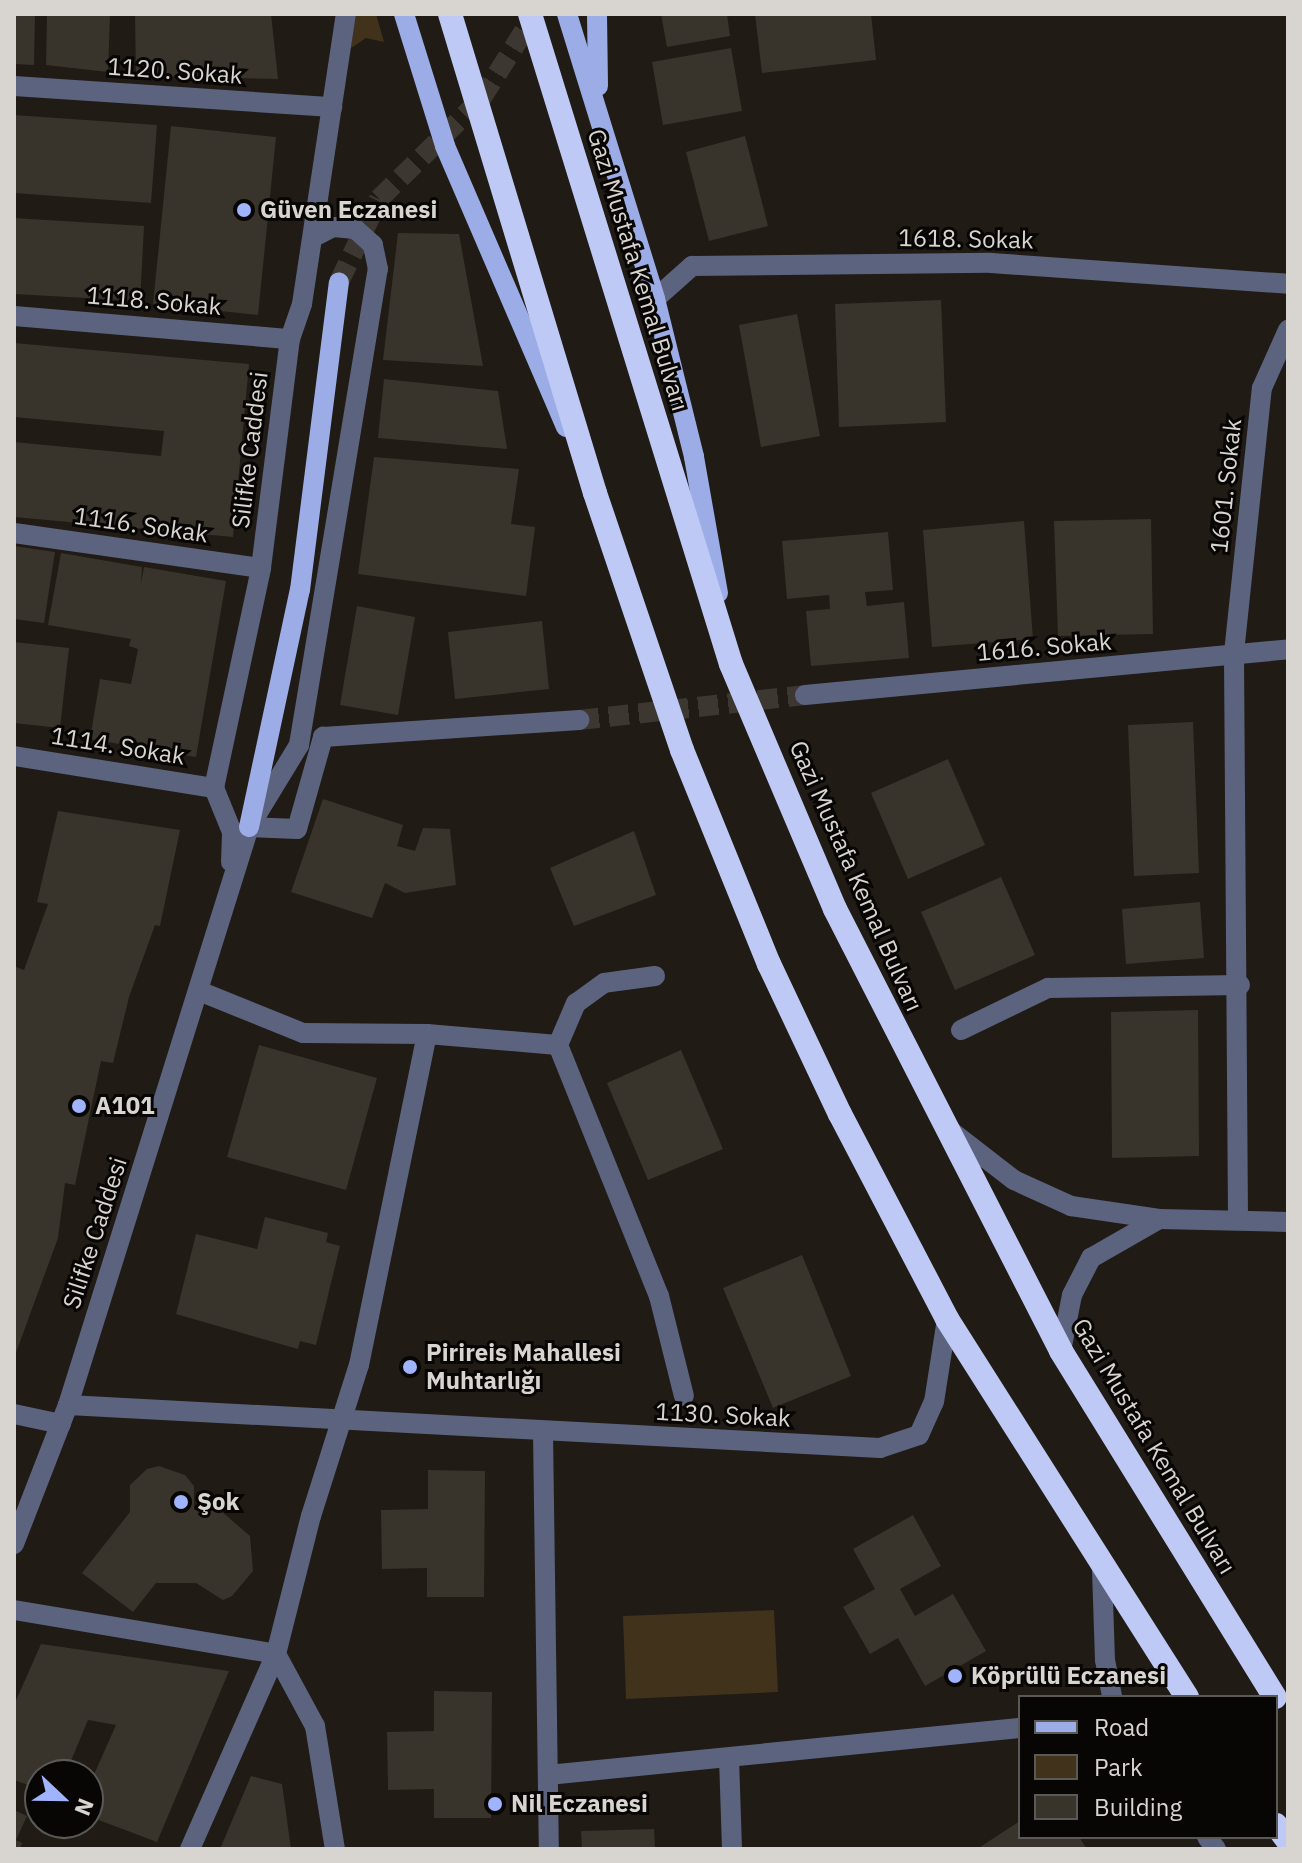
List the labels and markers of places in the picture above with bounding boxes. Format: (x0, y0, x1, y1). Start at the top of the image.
place label: Güven Eczanesi (260, 196, 437, 224)
marker: Güven Eczanesi (235, 201, 253, 219)
place label: A101 (95, 1092, 155, 1120)
marker: A101 (70, 1097, 88, 1115)
place label: Pirireis Mahallesi Muhtarlığı (426, 1339, 621, 1395)
marker: Pirireis Mahallesi Muhtarlığı (401, 1358, 419, 1376)
place label: Şok (197, 1488, 239, 1516)
marker: Şok (172, 1493, 190, 1511)
place label: Köprülü Eczanesi (971, 1662, 1166, 1690)
marker: Köprülü Eczanesi (946, 1667, 964, 1685)
place label: Nil Eczanesi (511, 1790, 648, 1818)
marker: Nil Eczanesi (486, 1795, 504, 1813)

